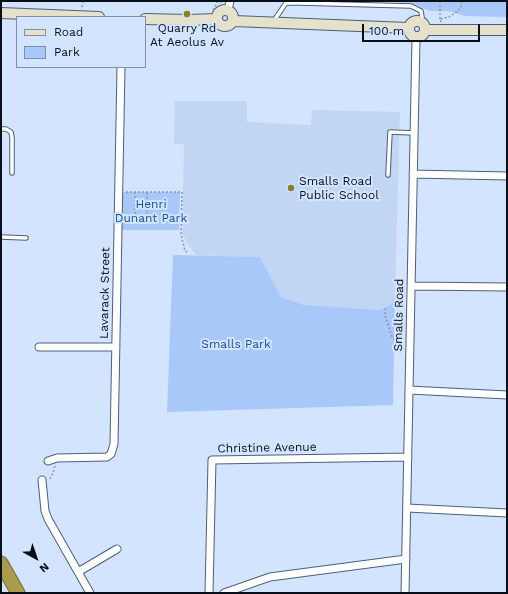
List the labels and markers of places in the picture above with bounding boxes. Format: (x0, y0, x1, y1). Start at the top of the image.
marker: Quarry Rd At Aeolus Av (182, 9, 192, 19)
place label: Quarry Rd At Aeolus Av (150, 21, 224, 49)
place label: Smalls Road Public School (299, 174, 379, 202)
marker: Smalls Road Public School (286, 183, 296, 193)

